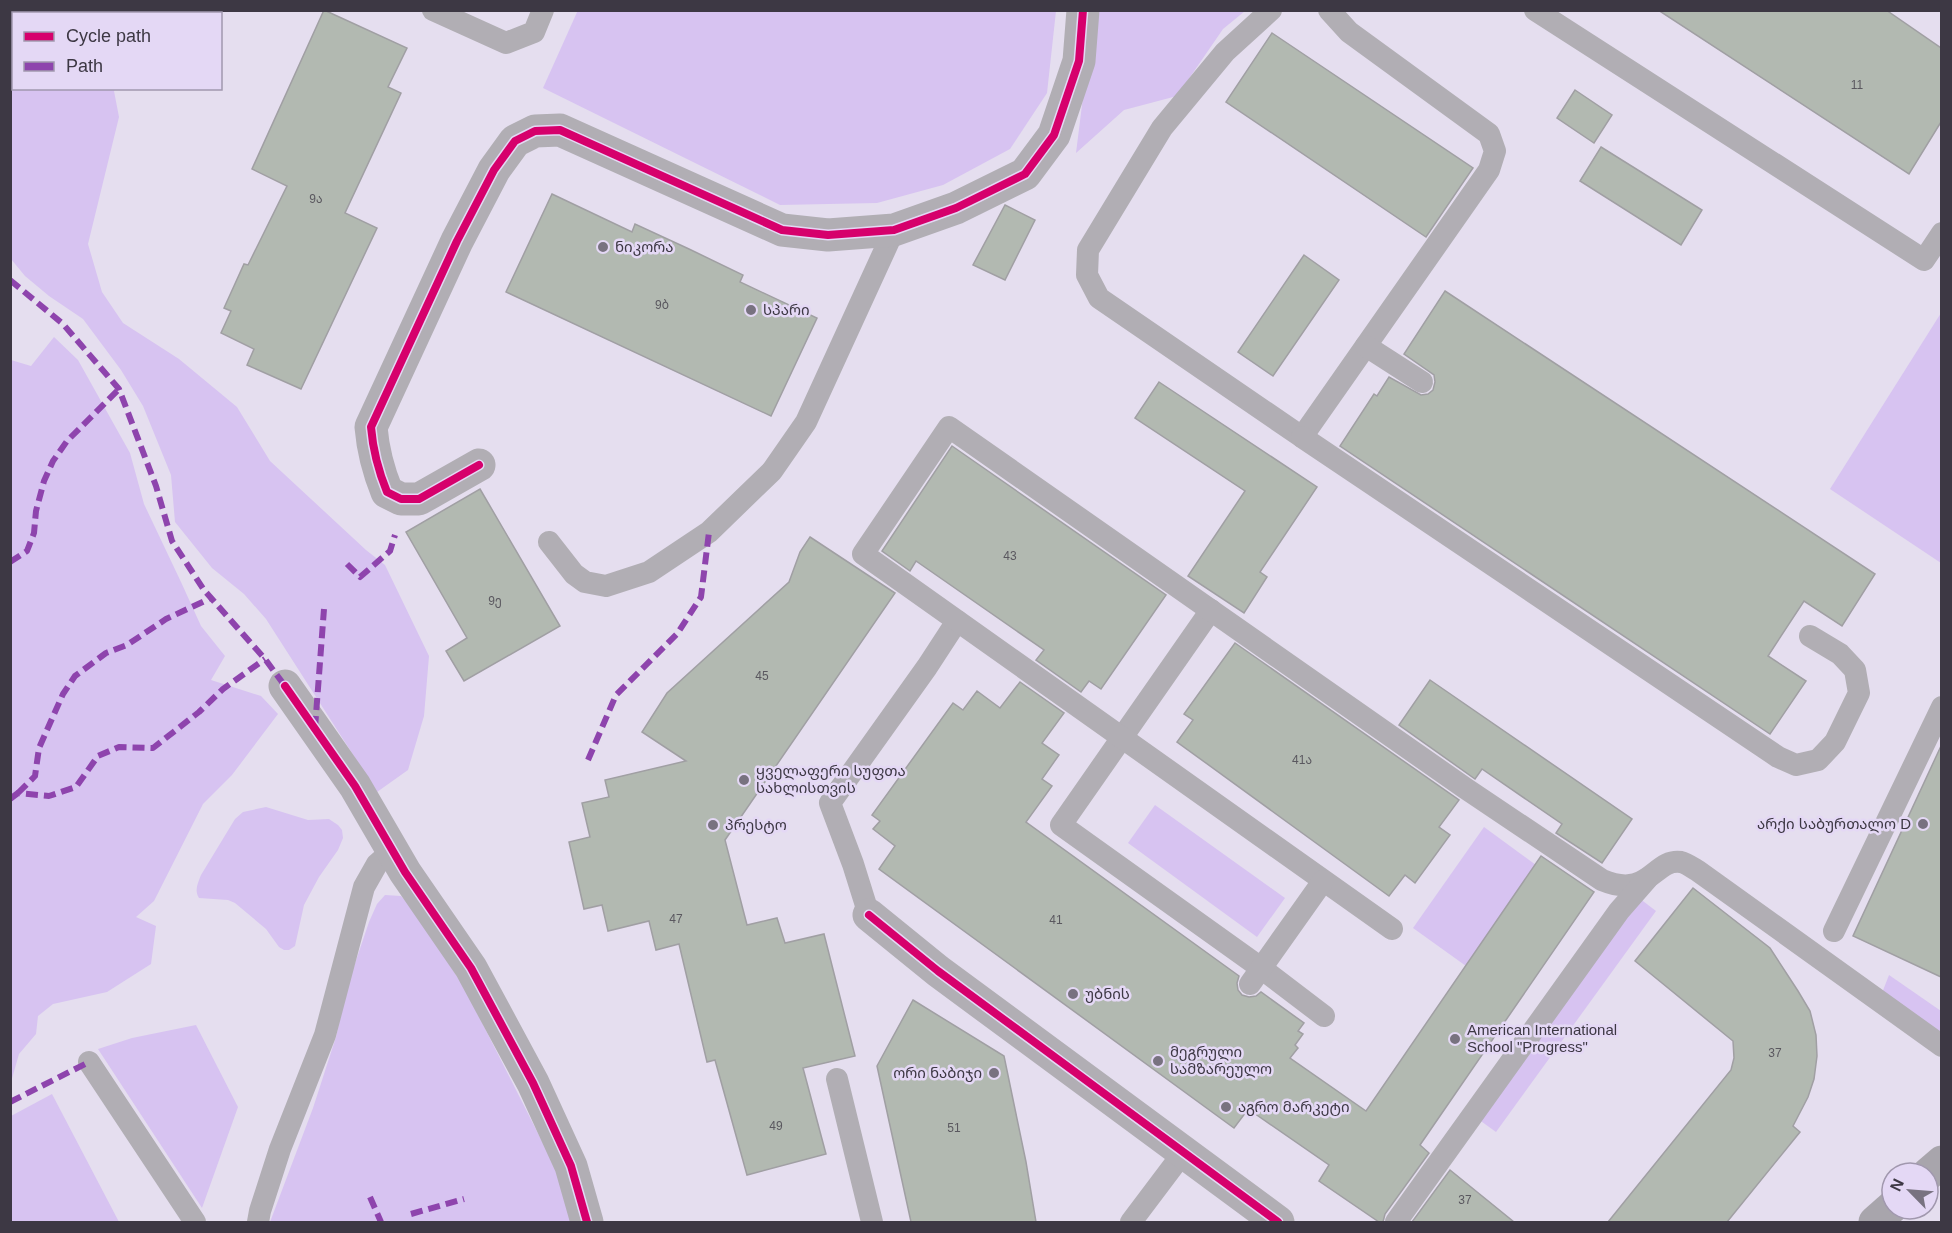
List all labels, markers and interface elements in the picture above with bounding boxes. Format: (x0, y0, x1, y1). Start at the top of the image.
legend (12, 12, 222, 90)
text: Cycle path (66, 26, 151, 46)
text: Path (66, 56, 103, 76)
house number: 11 (1851, 78, 1864, 92)
house number: 9ა (309, 192, 323, 206)
place label: ნიკორა (615, 238, 674, 256)
marker: ნიკორა (596, 240, 610, 254)
house number: 9ბ (655, 298, 669, 312)
place label: სპარი (763, 301, 810, 318)
marker: სპარი (744, 303, 758, 317)
house number: 43 (1003, 549, 1017, 563)
house number: 9ე (488, 594, 502, 608)
house number: 45 (755, 669, 769, 683)
house number: 41ა (1292, 753, 1312, 767)
place label: ყველაფერი სუფთა სახლისთვის (756, 762, 906, 797)
marker: ყველაფერი სუფთა სახლისთვის (737, 773, 751, 787)
place label: არქი საბურთალო D (1757, 815, 1911, 833)
place label: პრესტო (725, 816, 787, 834)
marker: არქი საბურთალო D (1916, 817, 1930, 831)
marker: პრესტო (706, 818, 720, 832)
house number: 47 (669, 912, 683, 926)
house number: 41 (1049, 913, 1063, 927)
place label: უბნის (1085, 985, 1130, 1003)
marker: უბნის (1066, 987, 1080, 1001)
place label: American International School "Progress" (1467, 1021, 1617, 1055)
marker: American International School "Progress" (1448, 1032, 1462, 1046)
place label: მეგრული სამზარეულო (1170, 1043, 1272, 1078)
house number: 37 (1768, 1046, 1782, 1060)
marker: მეგრული სამზარეულო (1151, 1054, 1165, 1068)
place label: ორი ნაბიჯი (893, 1064, 982, 1082)
marker: ორი ნაბიჯი (987, 1066, 1001, 1080)
place label: აგრო მარკეტი (1238, 1098, 1350, 1116)
marker: აგრო მარკეტი (1219, 1100, 1233, 1114)
house number: 49 (769, 1119, 783, 1133)
house number: 51 (947, 1121, 961, 1135)
north arrow (1880, 1161, 1940, 1221)
text: N (1887, 1176, 1907, 1194)
house number: 37 (1458, 1193, 1472, 1207)

